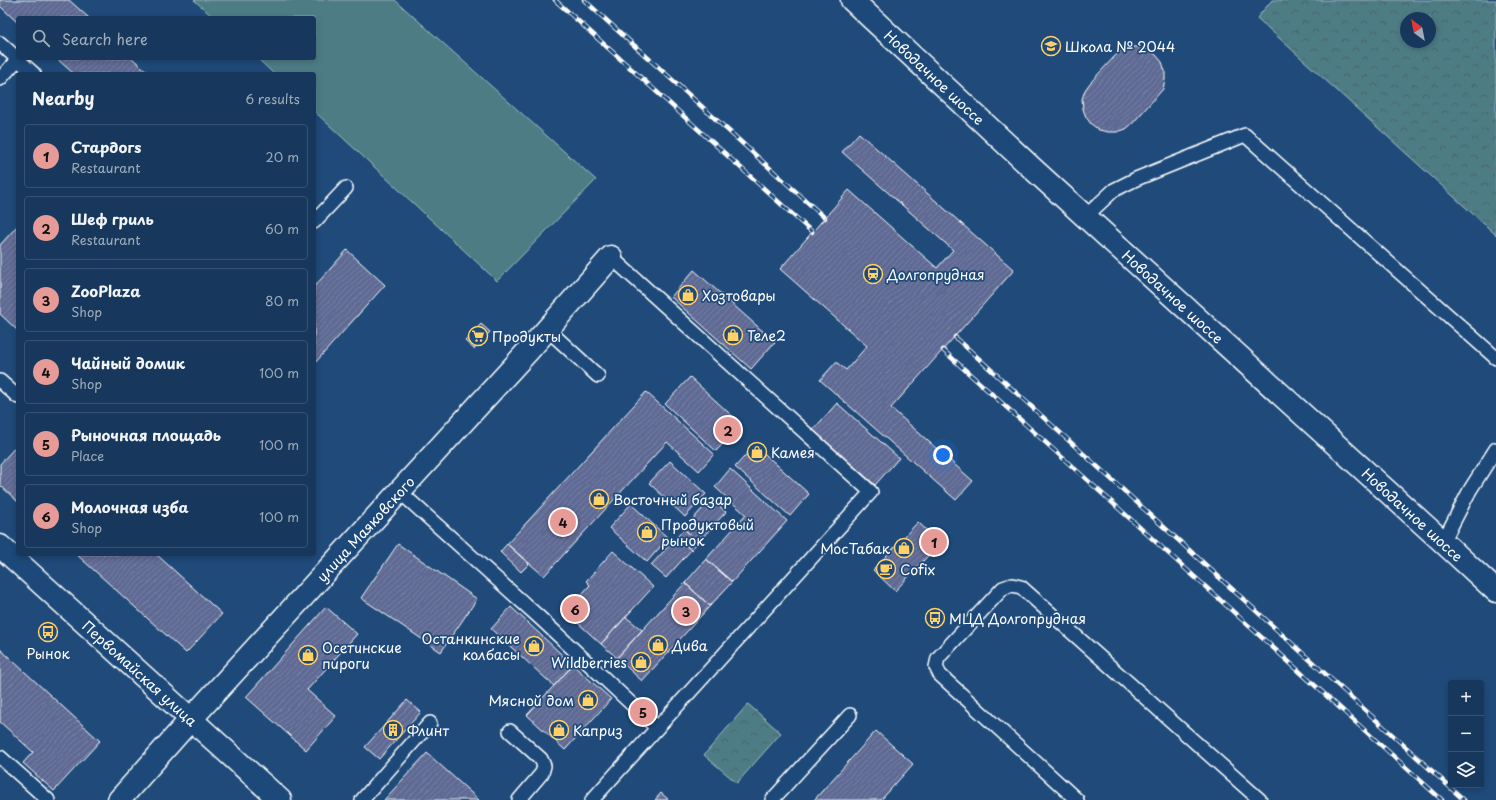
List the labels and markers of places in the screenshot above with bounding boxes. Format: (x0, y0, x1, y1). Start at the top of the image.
school or university icon: Школа № 2044 (1040, 35, 1062, 57)
place label: Школа № 2044 (1065, 36, 1175, 57)
station icon: Долгопрудная (862, 263, 884, 285)
place label: Долгопрудная (886, 264, 985, 285)
shop icon: Хозтовары (677, 284, 699, 306)
place label: Хозтовары (702, 285, 776, 306)
shop icon: Теле2 (722, 324, 744, 346)
supermarket icon: Продукты (467, 325, 489, 347)
place label: Теле2 (747, 325, 786, 346)
place label: Продукты (492, 326, 561, 347)
pin: 2 (715, 415, 741, 445)
shop icon: Камея (746, 441, 768, 463)
place label: Камея (771, 442, 815, 463)
shop icon: Восточный базар (588, 488, 610, 510)
place label: Восточный базар (613, 489, 732, 510)
pin: 4 (550, 507, 576, 537)
place label: Продуктовый рынок (661, 514, 754, 551)
shop icon: Продуктовый рынок (636, 521, 658, 543)
pin: 1 (921, 527, 947, 557)
shop icon: МосТабак (893, 537, 915, 559)
place label: МосТабак (820, 538, 891, 559)
cafe icon: Cofix (875, 558, 897, 580)
place label: Cofix (900, 559, 936, 580)
pin: 6 (562, 594, 588, 624)
pin: 3 (673, 596, 699, 626)
bus stop icon: МЦД Долгопрудная (924, 607, 946, 629)
place label: МЦД Долгопрудная (949, 608, 1086, 629)
bus stop icon: Рынок (37, 621, 59, 643)
place label: Останкинские колбасы (422, 628, 520, 665)
shop icon: Дива (647, 634, 669, 656)
shop icon: Останкинские колбасы (523, 635, 545, 657)
place label: Дива (671, 635, 708, 656)
place label: Осетинские пироги (322, 637, 402, 674)
place label: Рынок (26, 643, 70, 664)
shop icon: Осетинские пироги (297, 644, 319, 666)
shop icon: Wildberries (630, 651, 652, 673)
place label: Wildberries (551, 652, 627, 673)
shop icon: Мясной дом (577, 689, 599, 711)
place label: Мясной дом (488, 690, 574, 711)
pin: 5 (630, 697, 656, 727)
building icon: Флинт (382, 719, 404, 741)
shop icon: Каприз (548, 719, 570, 741)
place label: Флинт (407, 720, 449, 741)
place label: Каприз (573, 720, 623, 741)

